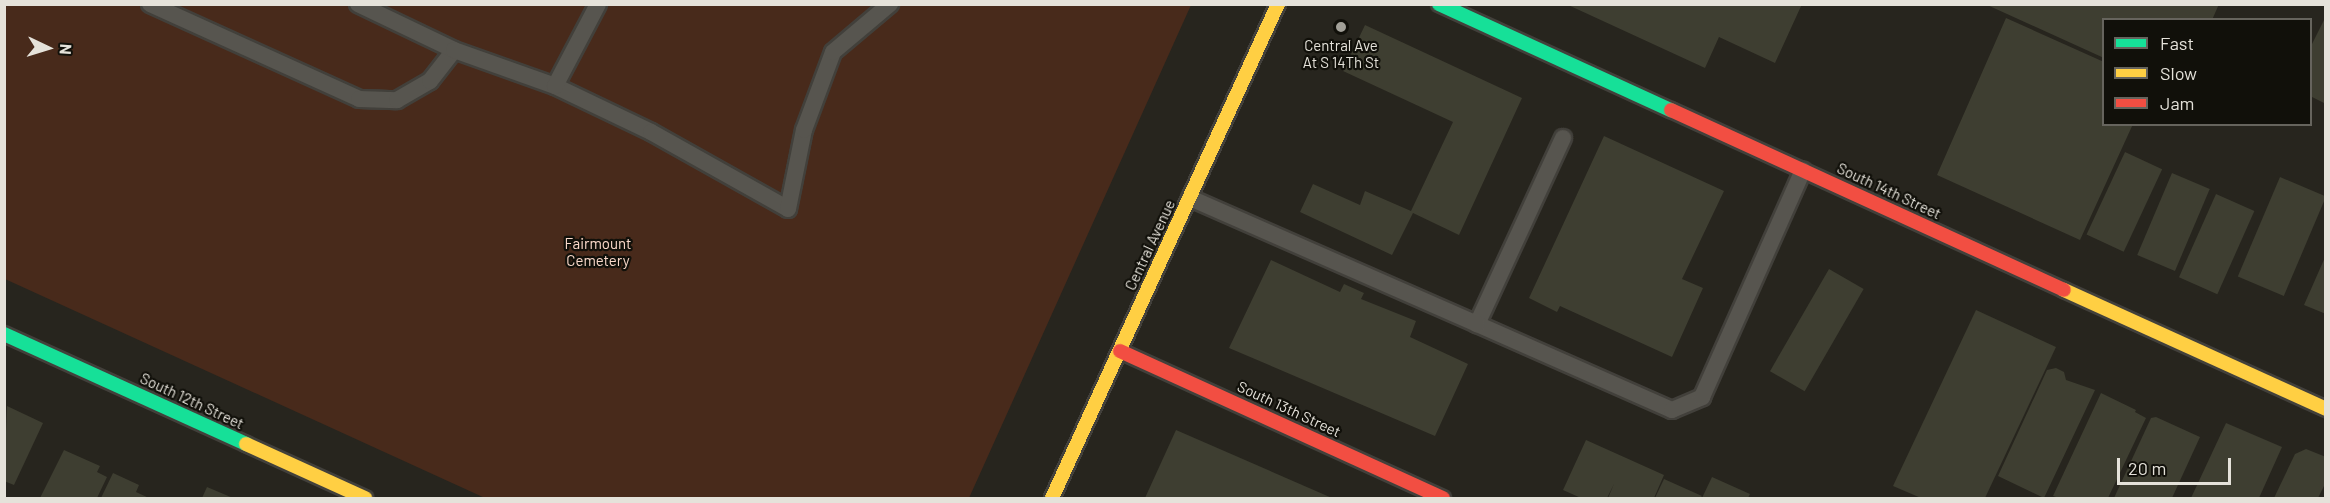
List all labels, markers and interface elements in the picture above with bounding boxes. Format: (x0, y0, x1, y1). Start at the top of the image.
north arrow (18, 18, 78, 78)
legend (2102, 18, 2312, 126)
marker: Central Ave At S 14Th St (1334, 20, 1348, 34)
text: Fast (2160, 32, 2194, 54)
place label: Central Ave At S 14Th St (1303, 36, 1379, 71)
text: N (57, 43, 76, 55)
text: Slow (2160, 62, 2197, 84)
text: Jam (2160, 92, 2194, 114)
street label: South 14th Street (1834, 159, 1944, 223)
street label: Central Avenue (1121, 197, 1179, 293)
park label: Fairmount Cemetery (564, 234, 632, 269)
street label: South 12th Street (137, 369, 247, 433)
street label: South 13th Street (1234, 377, 1344, 441)
scale bar (2120, 446, 2234, 484)
text: 20 m (2128, 457, 2166, 479)

